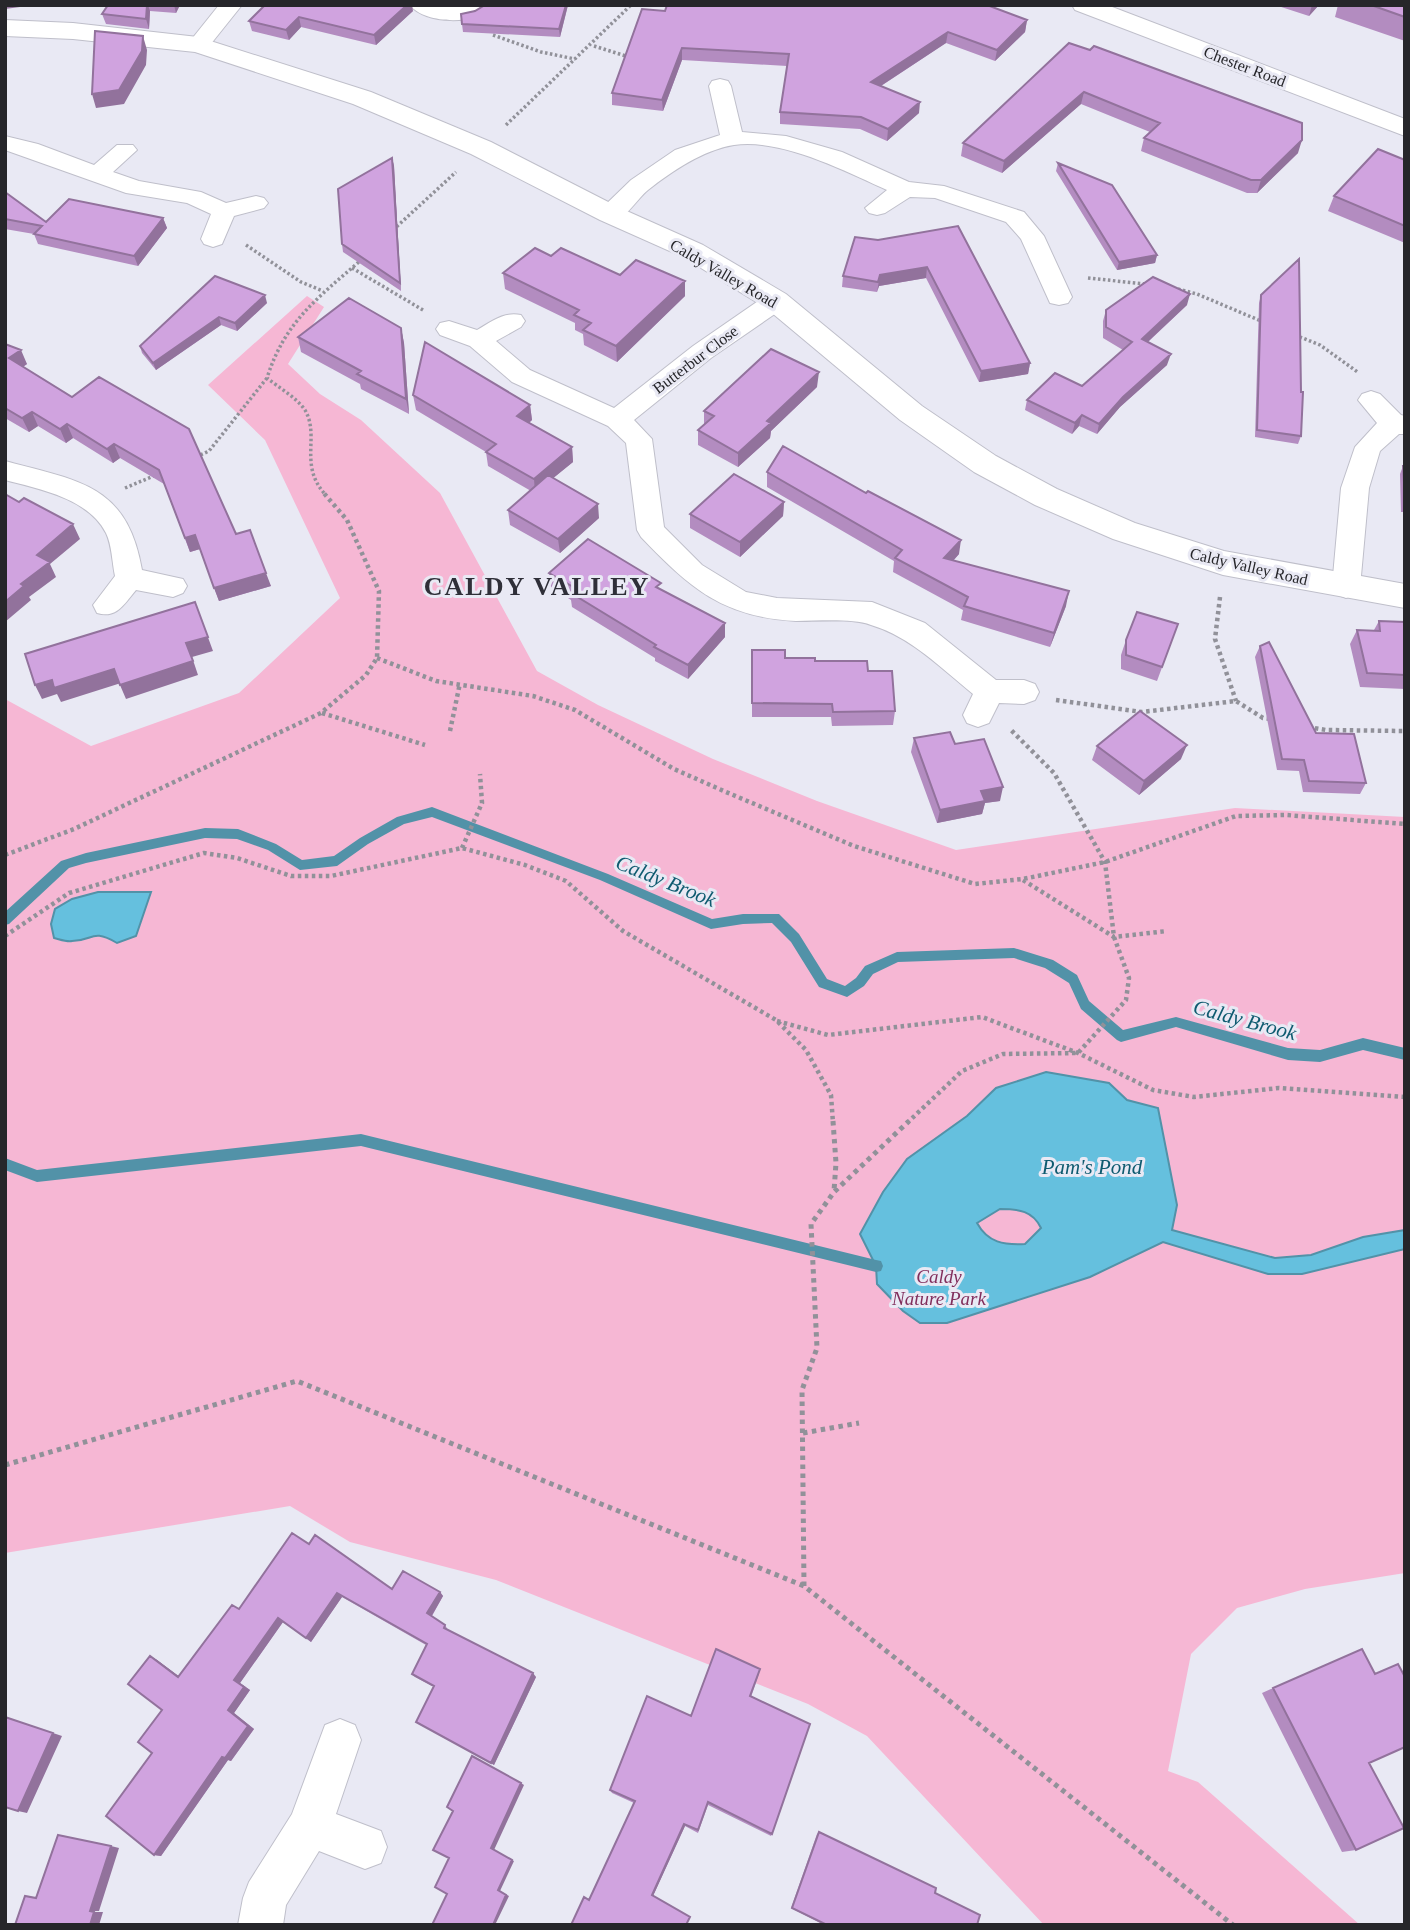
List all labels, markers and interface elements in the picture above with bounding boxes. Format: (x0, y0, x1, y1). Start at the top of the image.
street label: Chester Road (1201, 43, 1288, 90)
street label: Caldy Valley Road (667, 236, 780, 312)
street label: Butterbur Close (650, 322, 741, 397)
street label: Caldy Valley Road (1188, 545, 1310, 589)
district label: CALDY VALLEY (424, 572, 650, 601)
water label: Caldy Brook (612, 850, 720, 912)
water label: Caldy Brook (1191, 995, 1300, 1045)
water label: Pam's Pond (1041, 1155, 1143, 1179)
park label: Caldy Nature Park (891, 1266, 986, 1309)

